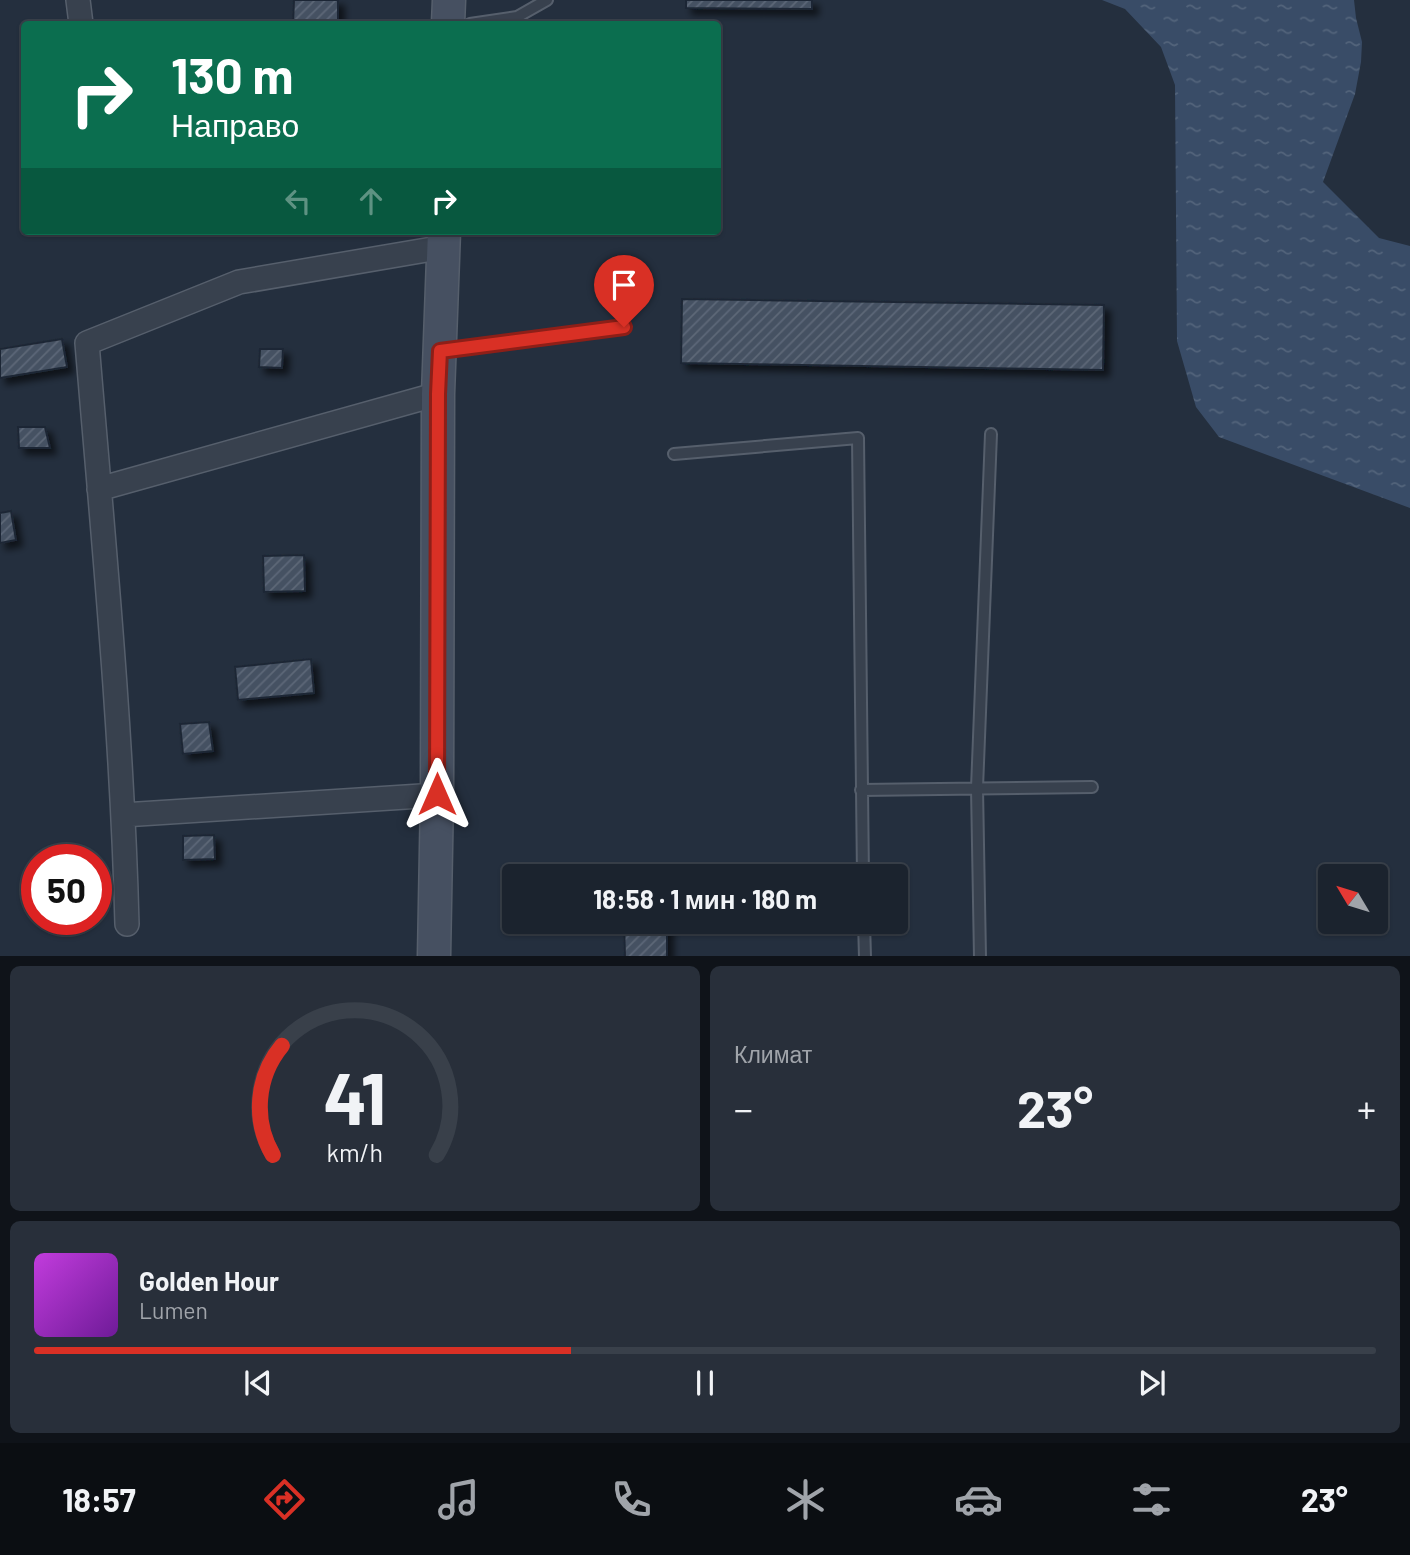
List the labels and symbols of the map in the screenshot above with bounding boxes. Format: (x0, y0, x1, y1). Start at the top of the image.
pin (594, 255, 654, 327)
position arrow (400, 757, 474, 831)
speed limit sign: 50 (21, 844, 112, 935)
north arrow (1318, 864, 1388, 934)

